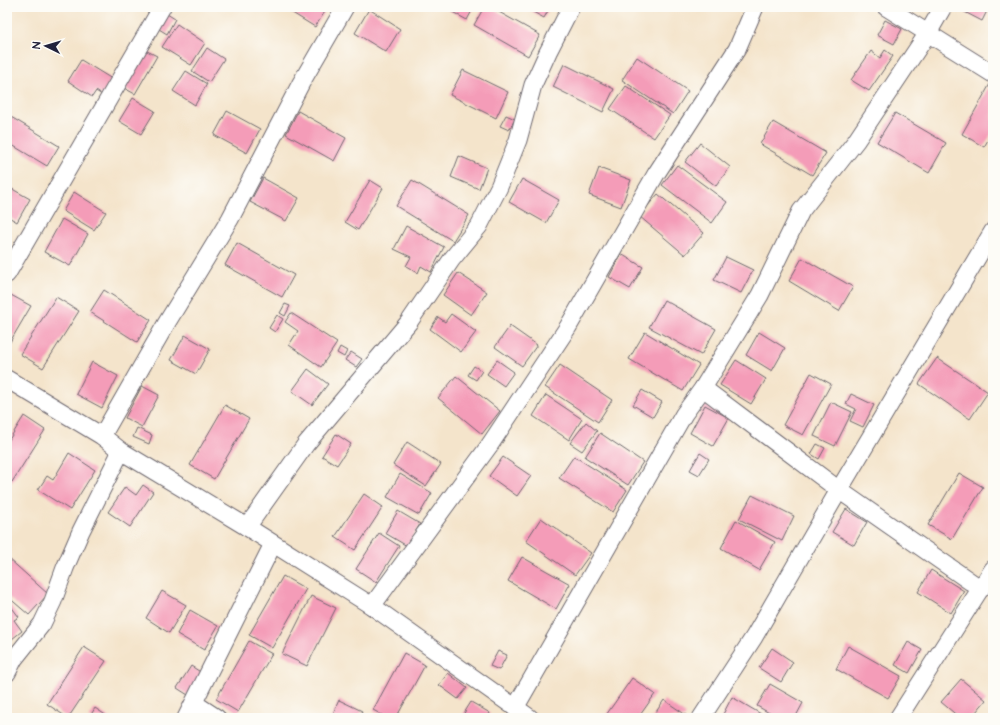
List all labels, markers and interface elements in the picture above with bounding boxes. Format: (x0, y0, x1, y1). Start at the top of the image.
north arrow (26, 26, 66, 66)
text: N (29, 41, 44, 49)

